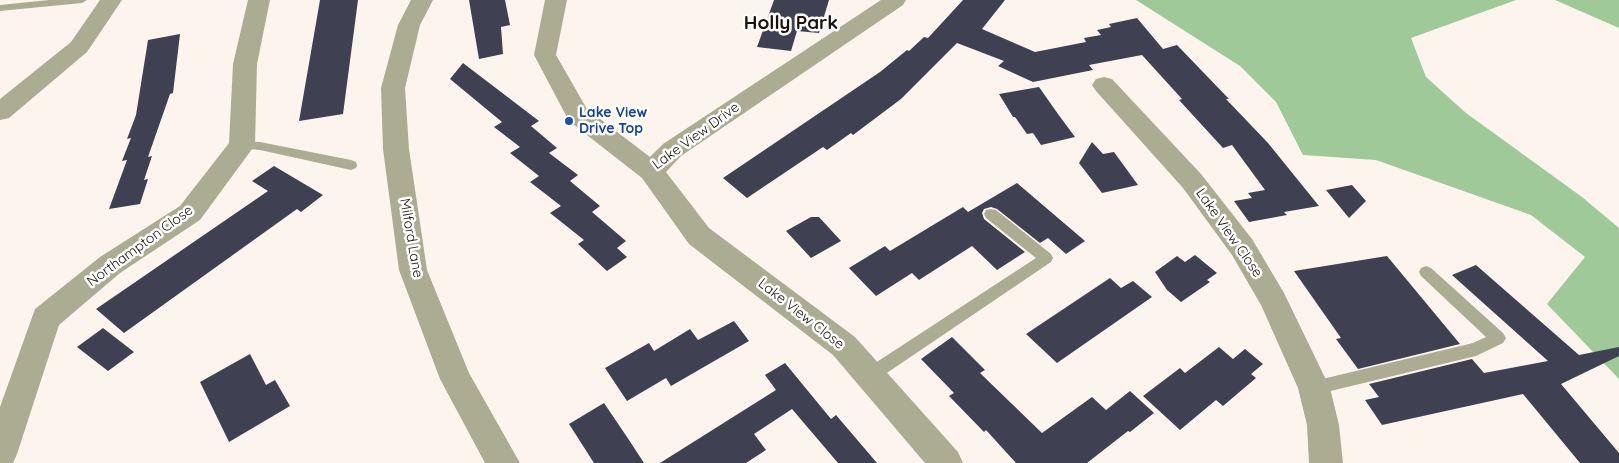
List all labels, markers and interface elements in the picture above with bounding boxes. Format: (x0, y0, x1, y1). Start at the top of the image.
district label: Holly Park (744, 12, 838, 34)
street label: Lake View Drive (649, 99, 743, 173)
place label: Lake View Drive Top (579, 105, 647, 138)
marker: Lake View Drive Top (563, 115, 575, 127)
street label: Lake View Close (1192, 185, 1266, 281)
street label: Milford Lane (396, 197, 426, 279)
street label: Northampton Close (84, 202, 196, 290)
street label: Lake View Close (755, 275, 847, 353)

